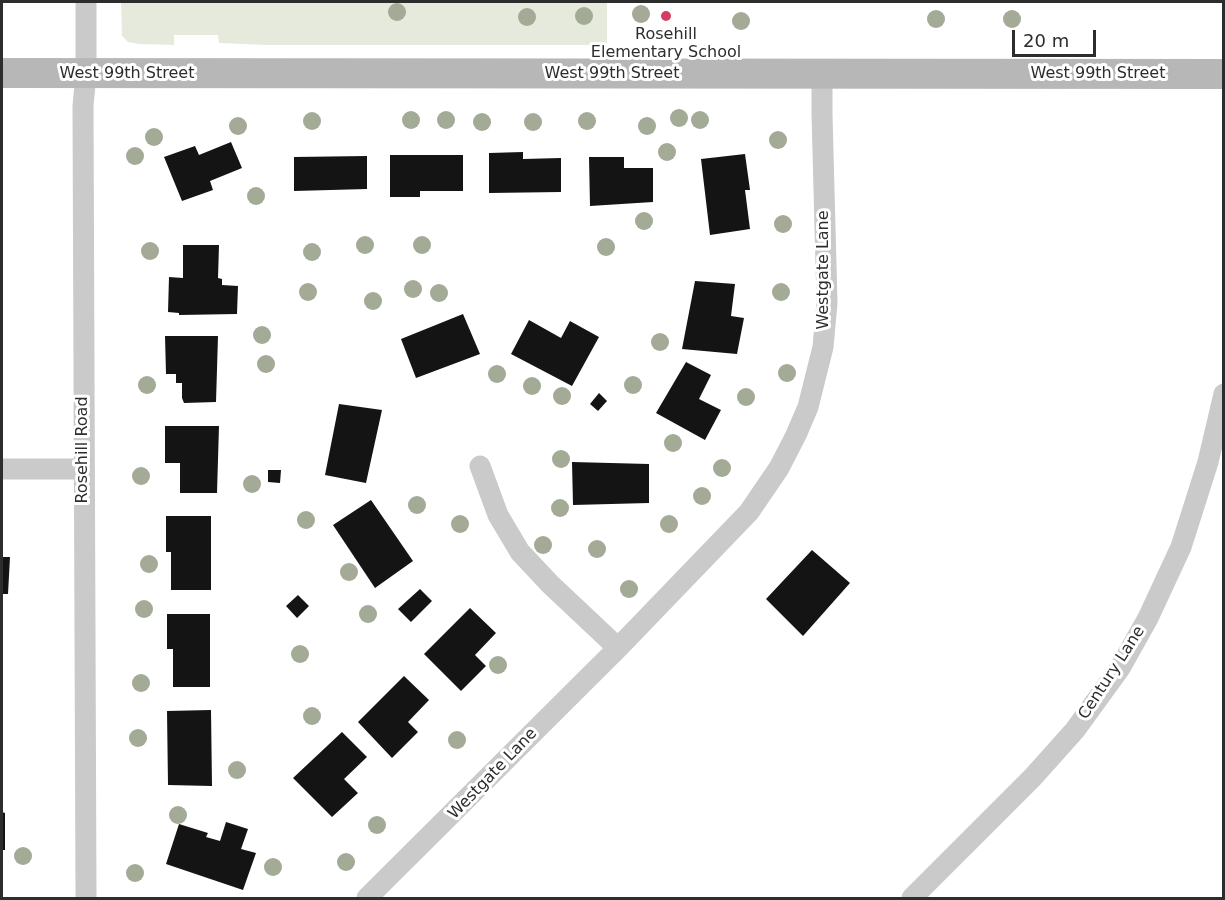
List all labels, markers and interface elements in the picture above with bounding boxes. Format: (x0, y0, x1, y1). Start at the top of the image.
marker: Rosehill Elementary School (659, 9, 673, 23)
scale bar (1015, 18, 1099, 56)
place label: Rosehill Elementary School (591, 25, 741, 63)
text: 20 m (1023, 30, 1069, 51)
street label: West 99th Street (60, 64, 194, 84)
street label: West 99th Street (545, 64, 679, 84)
street label: West 99th Street (1031, 64, 1165, 84)
street label: Westgate Lane (814, 210, 834, 330)
street label: Rosehill Road (73, 396, 93, 504)
street label: Century Lane (1075, 623, 1149, 723)
street label: Westgate Lane (445, 724, 541, 824)

